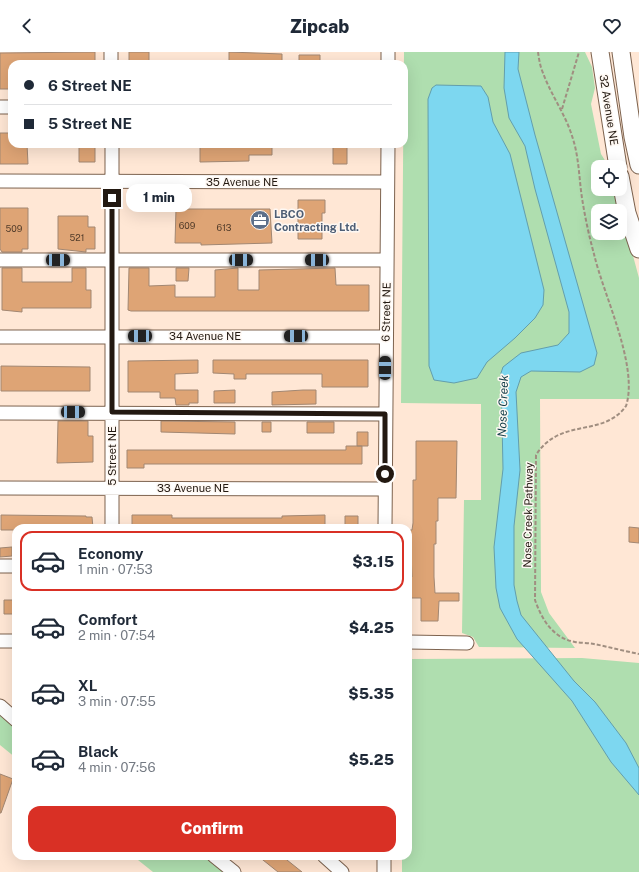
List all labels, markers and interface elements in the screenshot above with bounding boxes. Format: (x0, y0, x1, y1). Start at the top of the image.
icon: back (16, 15, 38, 37)
icon: heart (601, 15, 623, 37)
text: Zipcab (290, 16, 349, 37)
street label: 32 Avenue NE (597, 74, 621, 146)
text: 6 Street NE (48, 77, 132, 94)
text: 5 Street NE (48, 115, 132, 132)
map controls (591, 160, 627, 240)
button: locate (591, 160, 627, 196)
street label: 35 Avenue NE (206, 176, 278, 188)
callout: 1 min (126, 184, 192, 212)
route end (103, 189, 121, 207)
text: 1 min (143, 190, 175, 205)
button: layers (591, 204, 627, 240)
place label: LBCO Contracting Ltd. (274, 208, 359, 233)
office icon: LBCO Contracting Ltd. (249, 209, 271, 231)
house number: 609 (179, 220, 196, 231)
house number: 613 (217, 222, 232, 233)
house number: 509 (6, 223, 23, 234)
house number: 521 (70, 232, 84, 243)
car (46, 254, 70, 266)
car (229, 254, 253, 266)
car (305, 254, 329, 266)
street label: 6 Street NE (379, 282, 393, 342)
car (128, 330, 152, 342)
street label: 34 Avenue NE (169, 330, 241, 342)
car (284, 330, 308, 342)
car (379, 356, 391, 380)
water label: Nose Creek (495, 374, 511, 437)
car (61, 406, 85, 418)
street label: 5 Street NE (106, 426, 118, 486)
street label: Nose Creek Pathway (521, 462, 535, 568)
route start (376, 465, 394, 483)
street label: 33 Avenue NE (157, 482, 229, 494)
icon: car (30, 543, 66, 579)
text: Economy (78, 545, 143, 562)
text: $3.15 (352, 553, 394, 570)
text: 1 min · 07:53 (78, 562, 153, 577)
icon: car (30, 609, 66, 645)
text: Comfort (78, 611, 138, 628)
text: $4.25 (349, 619, 394, 636)
text: 2 min · 07:54 (78, 628, 155, 643)
icon: car (30, 675, 66, 711)
text: XL (78, 677, 97, 694)
text: $5.35 (348, 685, 394, 702)
text: 3 min · 07:55 (78, 694, 156, 709)
icon: car (30, 741, 66, 777)
text: Black (78, 743, 118, 760)
text: $5.25 (348, 751, 394, 768)
text: 4 min · 07:56 (78, 760, 155, 775)
button: Confirm (28, 806, 396, 852)

